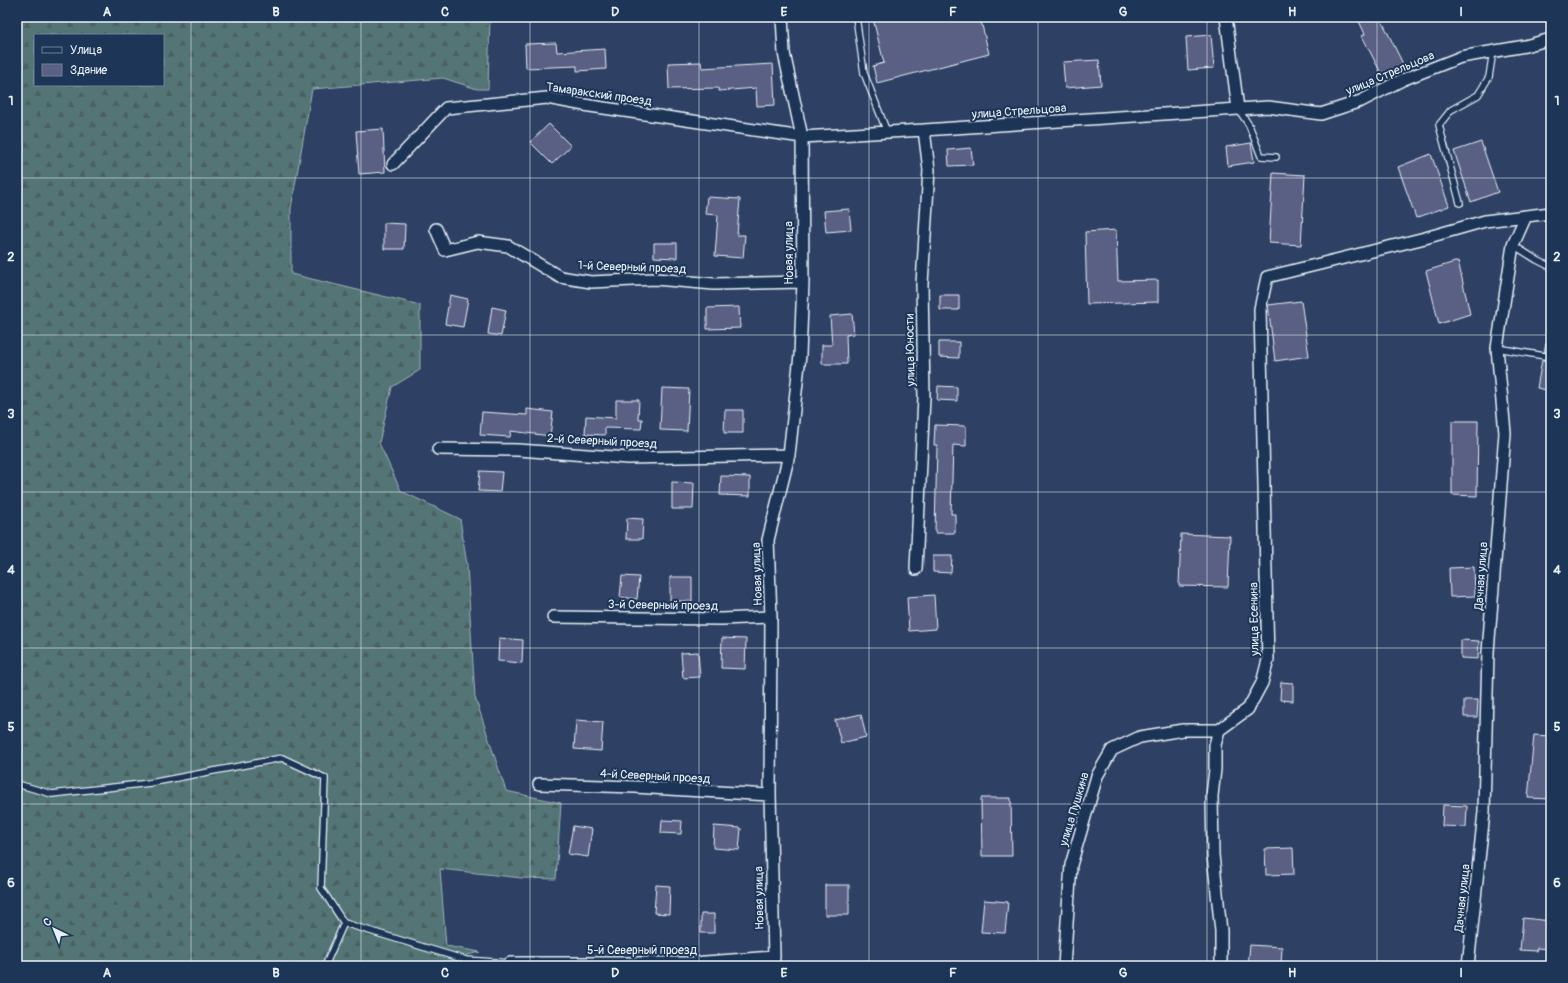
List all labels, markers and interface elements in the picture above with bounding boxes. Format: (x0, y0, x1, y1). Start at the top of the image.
text: A (103, 4, 112, 20)
text: B (272, 4, 280, 20)
text: C (441, 4, 449, 20)
text: D (611, 4, 619, 20)
text: E (781, 4, 788, 20)
text: F (949, 4, 957, 20)
text: G (1119, 4, 1128, 20)
text: H (1288, 4, 1296, 20)
text: I (1459, 4, 1463, 20)
legend (34, 34, 164, 86)
text: Улица (70, 43, 102, 58)
street label: улица Стрельцова (1343, 48, 1437, 99)
text: Здание (70, 63, 107, 78)
street label: Тамаракский проезд (545, 80, 653, 109)
text: 1 (8, 93, 14, 109)
text: 1 (1554, 93, 1560, 109)
street label: улица Стрельцова (970, 101, 1067, 122)
street label: Новая улица (782, 221, 797, 285)
text: 2 (7, 249, 15, 265)
text: 2 (1553, 249, 1561, 265)
street label: 1-й Северный проезд (578, 258, 687, 277)
street label: улица Юности (902, 313, 919, 387)
text: 3 (7, 406, 15, 422)
text: 3 (1553, 406, 1561, 422)
street label: 2-й Северный проезд (547, 431, 658, 452)
street label: Дачная улица (1472, 541, 1491, 612)
street label: Новая улица (749, 542, 766, 606)
text: 4 (7, 562, 15, 578)
text: 4 (1553, 562, 1561, 578)
street label: улица Есенина (1246, 582, 1263, 657)
street label: 3-й Северный проезд (608, 597, 719, 614)
text: 5 (7, 719, 15, 735)
text: 5 (1553, 719, 1561, 735)
street label: 4-й Северный проезд (599, 766, 711, 787)
street label: улица Пушкина (1056, 770, 1093, 849)
street label: Дачная улица (1451, 863, 1474, 934)
street label: Новая улица (751, 866, 768, 930)
text: 6 (7, 875, 15, 891)
text: 6 (1553, 875, 1561, 891)
north arrow (34, 909, 74, 949)
text: С (41, 915, 55, 929)
street label: 5-й Северный проезд (587, 943, 698, 958)
text: A (103, 965, 112, 981)
text: B (272, 965, 280, 981)
text: C (441, 965, 449, 981)
text: D (611, 965, 619, 981)
text: E (781, 965, 788, 981)
text: F (949, 965, 957, 981)
text: G (1119, 965, 1128, 981)
text: H (1288, 965, 1296, 981)
text: I (1459, 965, 1463, 981)

